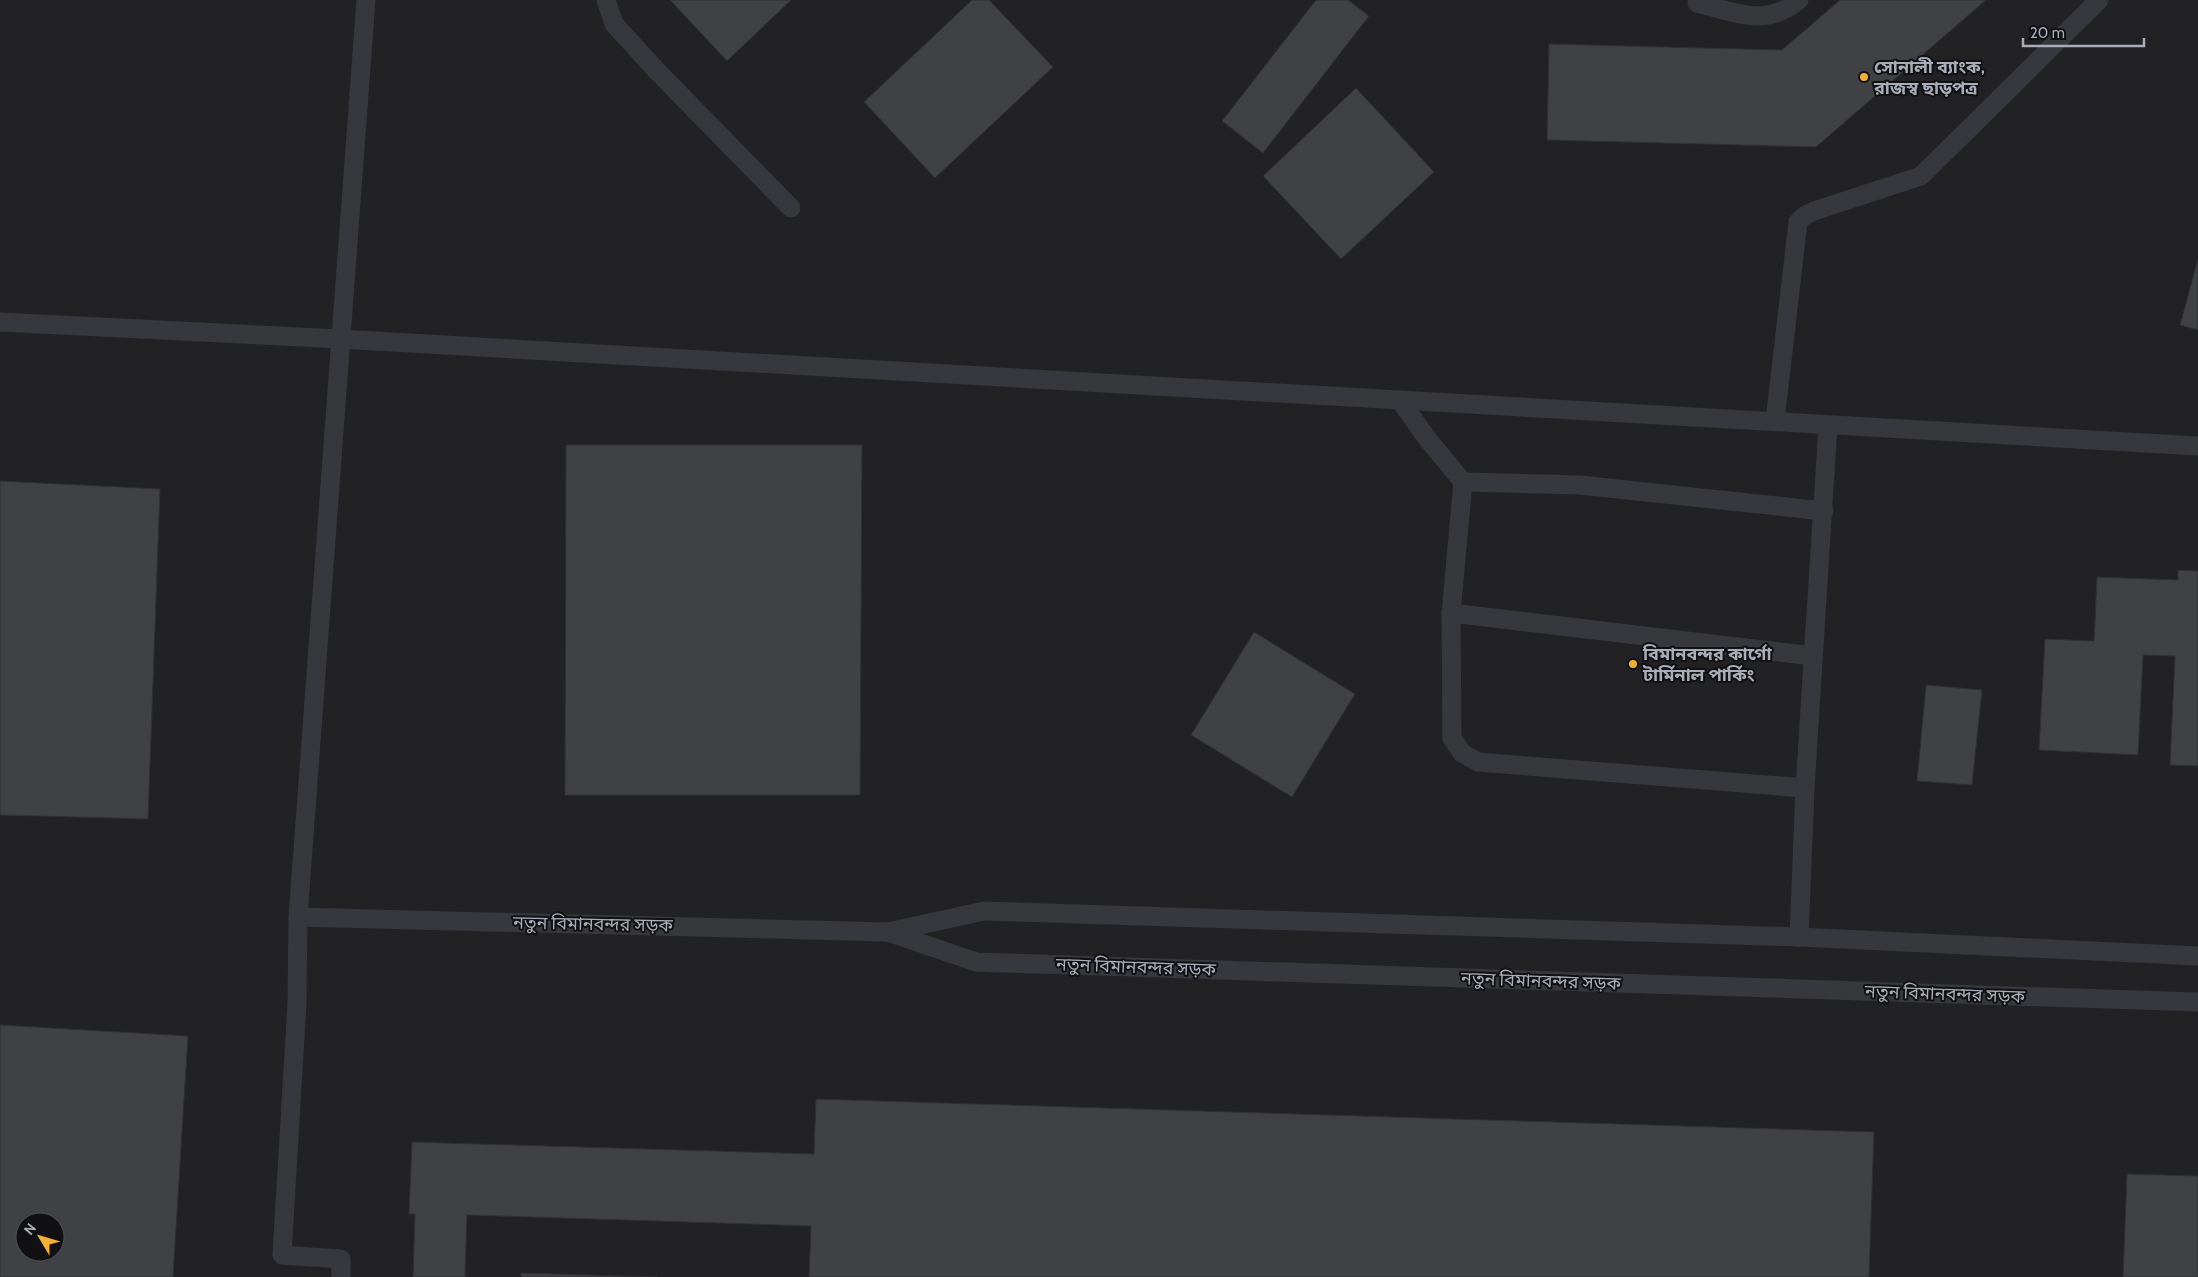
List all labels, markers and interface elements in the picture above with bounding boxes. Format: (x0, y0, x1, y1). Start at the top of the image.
scale bar (2023, 15, 2144, 47)
text: 20 m (2030, 24, 2065, 42)
place label: সোনালী ব্যাংক, রাজস্ব ছাড়পত্র (1873, 56, 1985, 99)
marker: সোনালী ব্যাংক, রাজস্ব ছাড়পত্র (1858, 71, 1870, 83)
place label: বিমানবন্দর কার্গো টার্মিনাল পার্কিং (1642, 643, 1772, 686)
marker: বিমানবন্দর কার্গো টার্মিনাল পার্কিং (1627, 658, 1639, 670)
street label: নতুন বিমানবন্দর সড়ক (512, 912, 674, 936)
street label: নতুন বিমানবন্দর সড়ক (1055, 953, 1217, 981)
street label: নতুন বিমানবন্দর সড়ক (1460, 967, 1622, 995)
street label: নতুন বিমানবন্দর সড়ক (1864, 980, 2026, 1008)
north arrow (15, 1212, 65, 1262)
text: N (20, 1220, 40, 1238)

